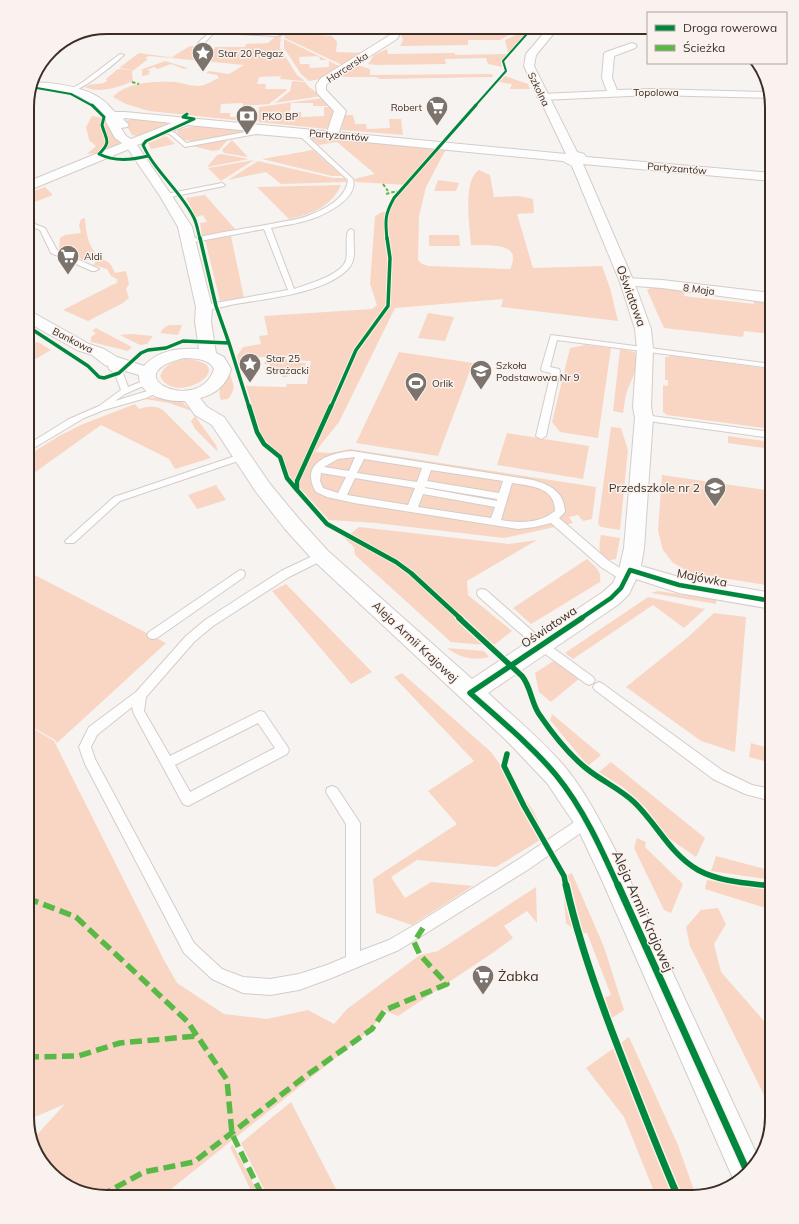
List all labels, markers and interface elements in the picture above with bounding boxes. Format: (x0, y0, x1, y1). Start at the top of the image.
legend (647, 12, 787, 64)
text: Droga rowerowa (683, 20, 777, 35)
place icon: Star 20 Pegaz (190, 40, 216, 73)
text: Ścieżka (683, 40, 725, 55)
place label: Star 20 Pegaz (218, 47, 284, 60)
street label: Harcerska (324, 49, 371, 86)
street label: Szkolna (525, 70, 552, 108)
street label: Topolowa (633, 86, 679, 99)
supermarket icon: Robert (424, 94, 450, 127)
place label: Robert (391, 101, 422, 114)
bank icon: PKO BP (234, 103, 260, 136)
place label: PKO BP (262, 110, 299, 123)
street label: Partyzantów (309, 126, 370, 145)
street label: Partyzantów (647, 159, 708, 178)
supermarket icon: Aldi (55, 243, 81, 276)
place label: Aldi (84, 250, 102, 263)
street label: Oświatowa (613, 263, 649, 328)
street label: 8 Maja (682, 281, 715, 298)
street label: Bankowa (50, 325, 95, 356)
place icon: Star 25 Strażacki (237, 351, 263, 384)
place label: Star 25 Strażacki (266, 352, 309, 377)
school or university icon: Szkoła Podstawowa Nr 9 (468, 358, 494, 391)
place label: Szkoła Podstawowa Nr 9 (496, 359, 580, 384)
sports icon: Orlik (403, 370, 429, 403)
place label: Orlik (432, 377, 454, 390)
school or university icon: Przedszkole nr 2 (702, 475, 728, 508)
place label: Przedszkole nr 2 (609, 480, 700, 495)
street label: Majówka (676, 565, 728, 590)
street label: Aleja Armii Krajowej (369, 598, 462, 686)
street label: Oświatowa (518, 602, 579, 651)
street label: Aleja Armii Krajowej (608, 847, 678, 975)
supermarket icon: Żabka (470, 963, 496, 996)
place label: Żabka (498, 967, 539, 985)

